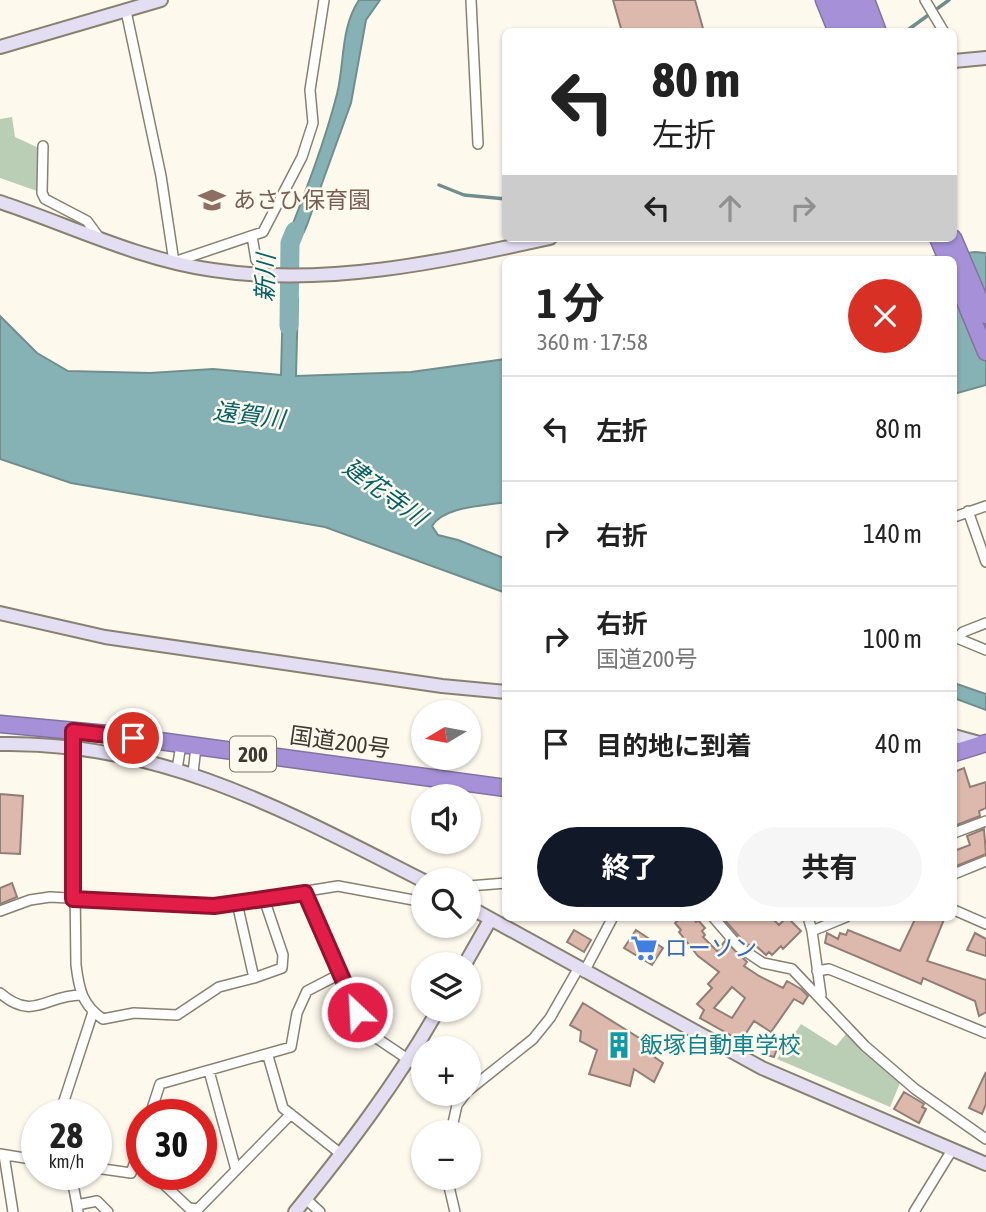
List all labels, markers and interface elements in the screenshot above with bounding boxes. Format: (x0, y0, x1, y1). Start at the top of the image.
text: 80 m (652, 51, 740, 107)
icon: left (537, 56, 628, 147)
text: 左折 (652, 116, 716, 153)
school or university icon: あさひ保育園 (197, 185, 227, 215)
place label: あさひ保育園 (233, 187, 371, 213)
icon: left (638, 189, 676, 227)
icon: ahead (711, 189, 749, 227)
icon: right (784, 189, 822, 227)
water label: 新川 (251, 251, 279, 302)
text: 1 分 (537, 279, 605, 327)
button: close (848, 279, 922, 353)
text: 360 m · 17:58 (537, 329, 648, 355)
water label: 遠賀川 (212, 397, 289, 433)
icon: left (537, 410, 575, 448)
text: 80 m (875, 414, 922, 444)
text: 左折 (596, 416, 648, 446)
water label: 建花寺川 (338, 453, 434, 533)
icon: right (537, 515, 575, 553)
text: 140 m (863, 519, 922, 549)
text: 右折 (596, 521, 648, 551)
text: 右折 (596, 609, 648, 639)
icon: right (537, 620, 575, 658)
text: 100 m (863, 624, 922, 654)
text: 国道200号 (596, 646, 697, 672)
north arrow (411, 700, 481, 770)
map controls (411, 700, 481, 1190)
pin (103, 708, 163, 768)
icon: arrive (114, 719, 152, 757)
street label: 国道200号 (288, 722, 392, 762)
icon: arrive (537, 725, 575, 763)
text: 40 m (875, 729, 922, 759)
text: 目的地に到着 (596, 731, 752, 761)
road number: 200 (230, 736, 276, 772)
button: sound (411, 784, 481, 854)
button: 終了 (537, 827, 723, 907)
button: 共有 (737, 827, 922, 907)
button: search (411, 868, 481, 938)
supermarket icon: ローソン (629, 933, 659, 963)
place label: ローソン (665, 935, 757, 961)
button: layers (411, 952, 481, 1022)
position arrow (320, 975, 394, 1049)
building icon: 飯塚自動車学校 (604, 1030, 634, 1060)
place label: 飯塚自動車学校 (640, 1032, 801, 1058)
button: + (411, 1036, 481, 1106)
speed limit sign: 30 (126, 1099, 217, 1190)
text: 28 (50, 1115, 83, 1155)
button: − (411, 1120, 481, 1190)
text: km/h (49, 1151, 84, 1172)

